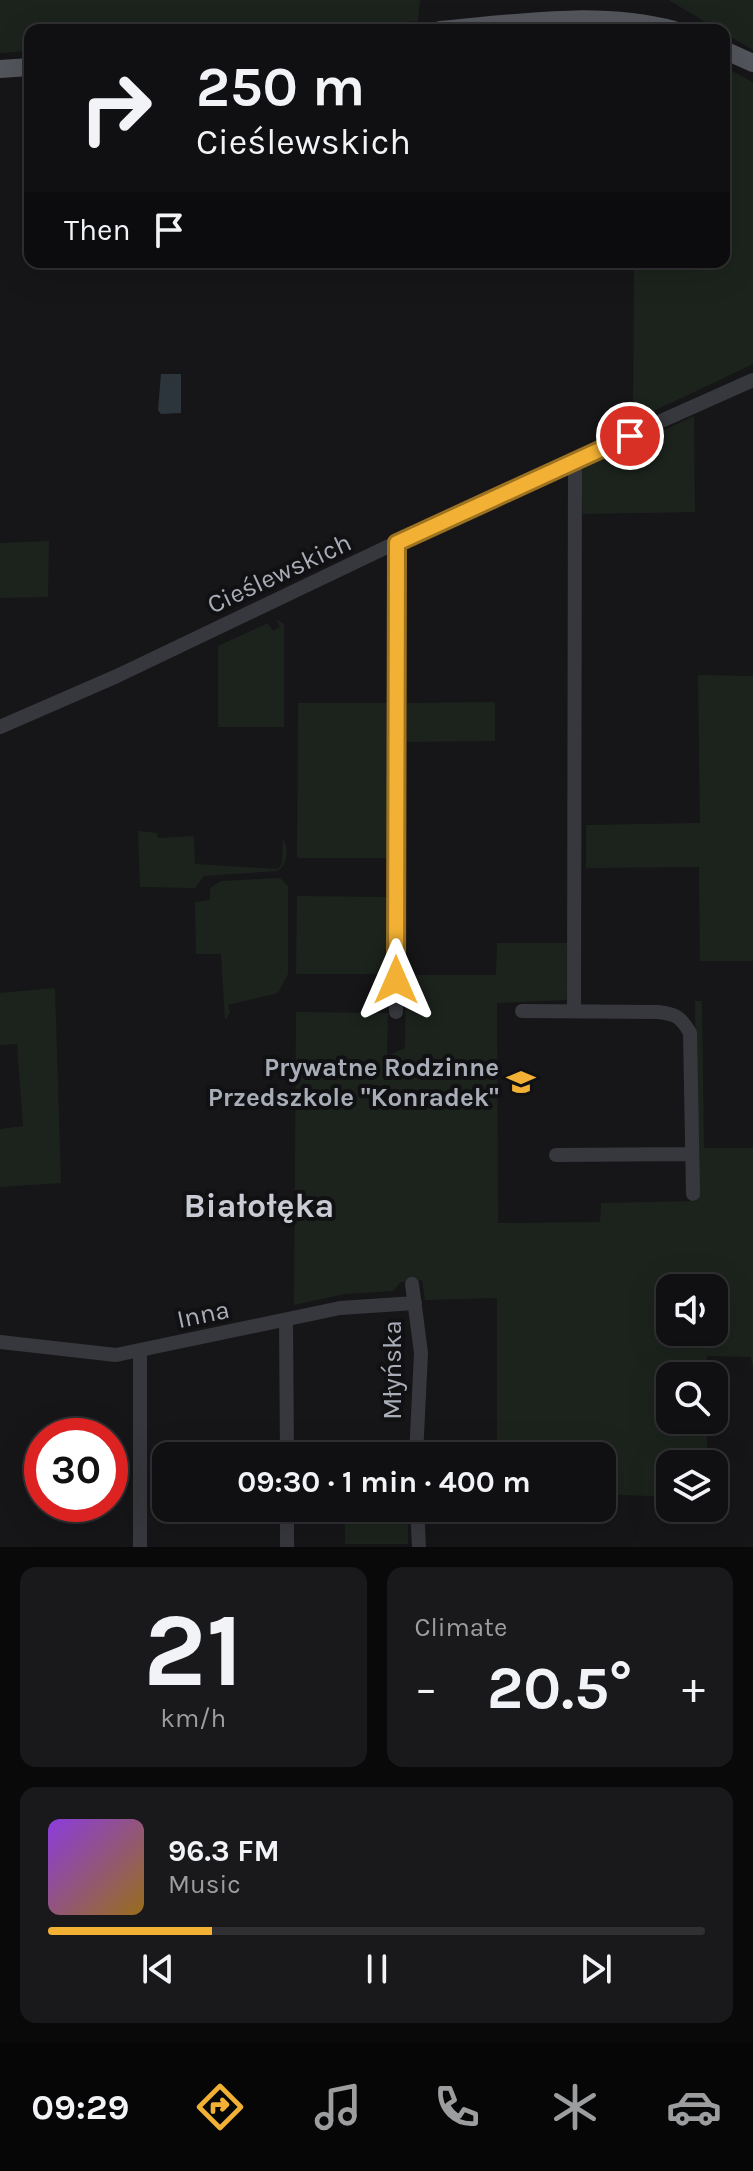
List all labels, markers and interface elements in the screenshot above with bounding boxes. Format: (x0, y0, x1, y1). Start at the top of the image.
text: 250 m (196, 54, 365, 119)
icon: right (64, 56, 168, 160)
text: Cieślewskich (196, 121, 411, 163)
icon: arrive (147, 208, 191, 252)
text: Then (64, 212, 131, 248)
pin (596, 402, 664, 470)
icon: arrive (608, 414, 652, 458)
street label: Cieślewskich (202, 527, 356, 620)
position arrow (354, 938, 438, 1022)
place label: Prywatne Rodzinne Przedszkole "Konradek" (208, 1052, 499, 1113)
school or university icon: Prywatne Rodzinne Przedszkole "Konradek" (506, 1067, 536, 1097)
district label: Białołęka (183, 1186, 335, 1226)
map controls (656, 1274, 728, 1522)
button: sound (656, 1274, 728, 1346)
street label: Inna (174, 1294, 232, 1335)
street label: Młyńska (377, 1320, 408, 1420)
button: search (656, 1362, 728, 1434)
speed limit sign: 30 (24, 1418, 128, 1522)
button: layers (656, 1450, 728, 1522)
text: 09:30 · 1 min · 400 m (237, 1464, 531, 1500)
text: 21 (143, 1590, 243, 1711)
text: Climate (415, 1612, 507, 1643)
text: 20.5° (487, 1653, 632, 1723)
text: − (415, 1663, 438, 1714)
text: + (682, 1663, 705, 1714)
text: km/h (160, 1703, 226, 1734)
text: 96.3 FM (168, 1833, 280, 1869)
text: Music (168, 1869, 241, 1900)
icon: previous (136, 1947, 180, 1991)
icon: pause (355, 1947, 399, 1991)
icon: next (574, 1947, 618, 1991)
icon: directions (192, 2079, 248, 2135)
icon: music (310, 2079, 366, 2135)
icon: phone (429, 2079, 485, 2135)
icon: climate (547, 2079, 603, 2135)
icon: car (666, 2079, 722, 2135)
text: 09:29 (31, 2086, 129, 2128)

